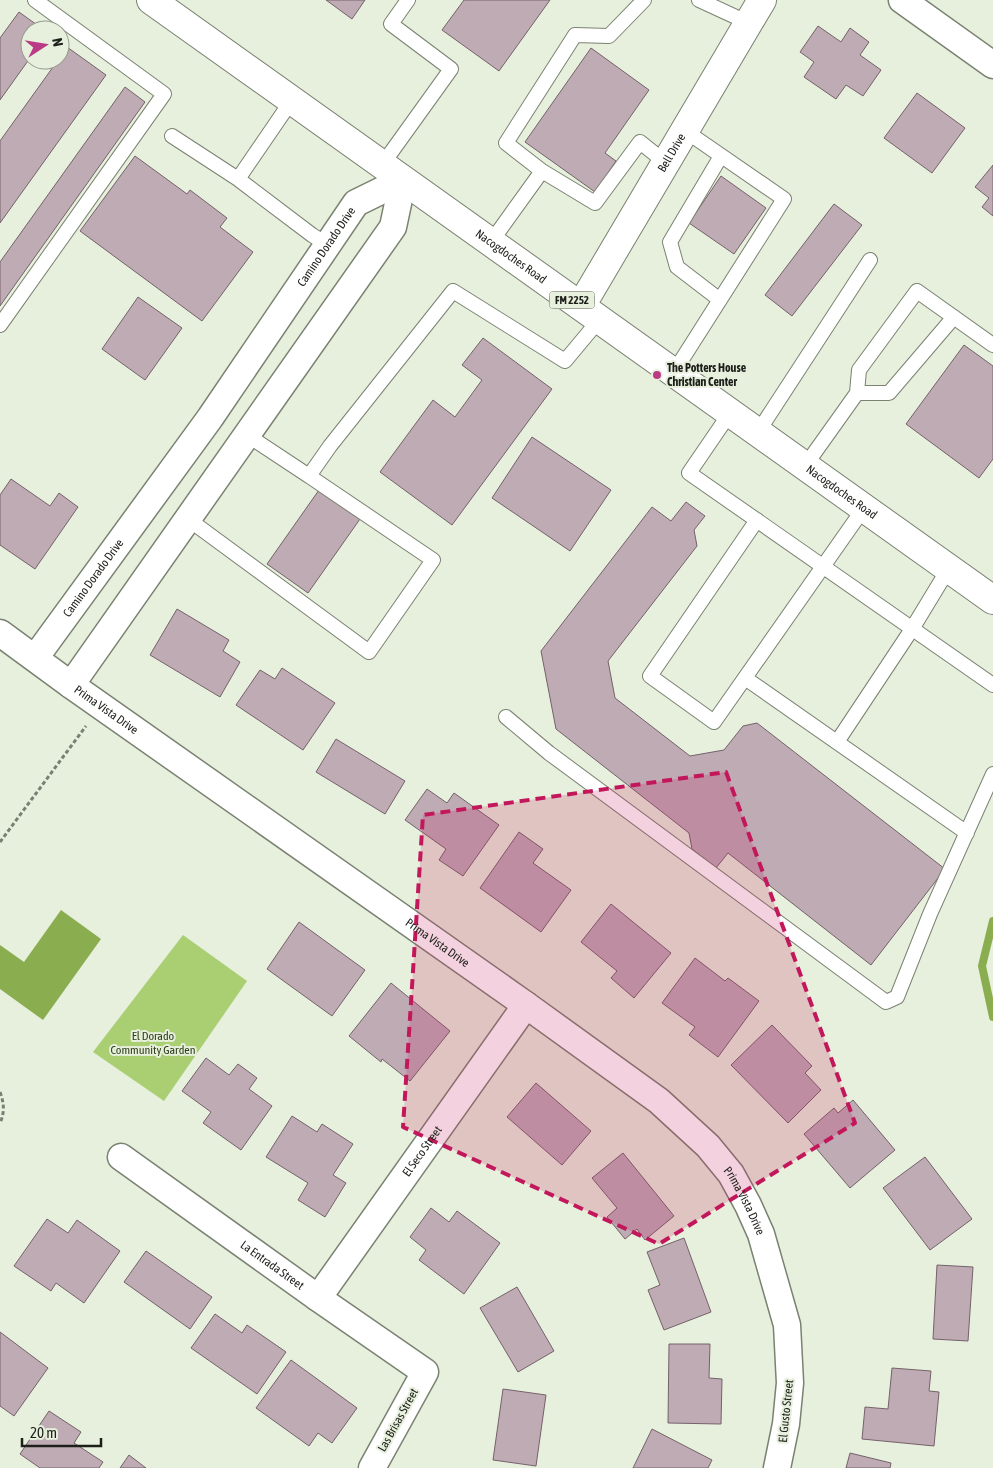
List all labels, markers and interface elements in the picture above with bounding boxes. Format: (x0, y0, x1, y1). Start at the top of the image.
north arrow (20, 20, 70, 70)
text: N (49, 37, 66, 48)
street label: Bell Drive (655, 131, 688, 175)
street label: Camino Dorado Drive (294, 204, 358, 289)
street label: Nacogdoches Road (473, 227, 549, 286)
road number: FM 2252 (550, 292, 594, 308)
place label: The Potters House Christian Center (667, 361, 747, 389)
marker: The Potters House Christian Center (651, 369, 663, 381)
street label: Nacogdoches Road (803, 462, 880, 522)
street label: Camino Dorado Drive (60, 536, 126, 620)
street label: Prima Vista Drive (71, 682, 141, 737)
street label: Prima Vista Drive (403, 915, 472, 970)
park label: El Dorado Community Garden (110, 1029, 196, 1057)
street label: El Seco Street (400, 1123, 445, 1179)
street label: Prima Vista Drive (721, 1164, 768, 1237)
street label: La Entrada Street (238, 1238, 307, 1293)
street label: El Gusto Street (776, 1378, 796, 1443)
street label: Las Brisas Street (375, 1385, 421, 1454)
scale bar (22, 1416, 101, 1448)
text: 20 m (30, 1424, 57, 1441)

